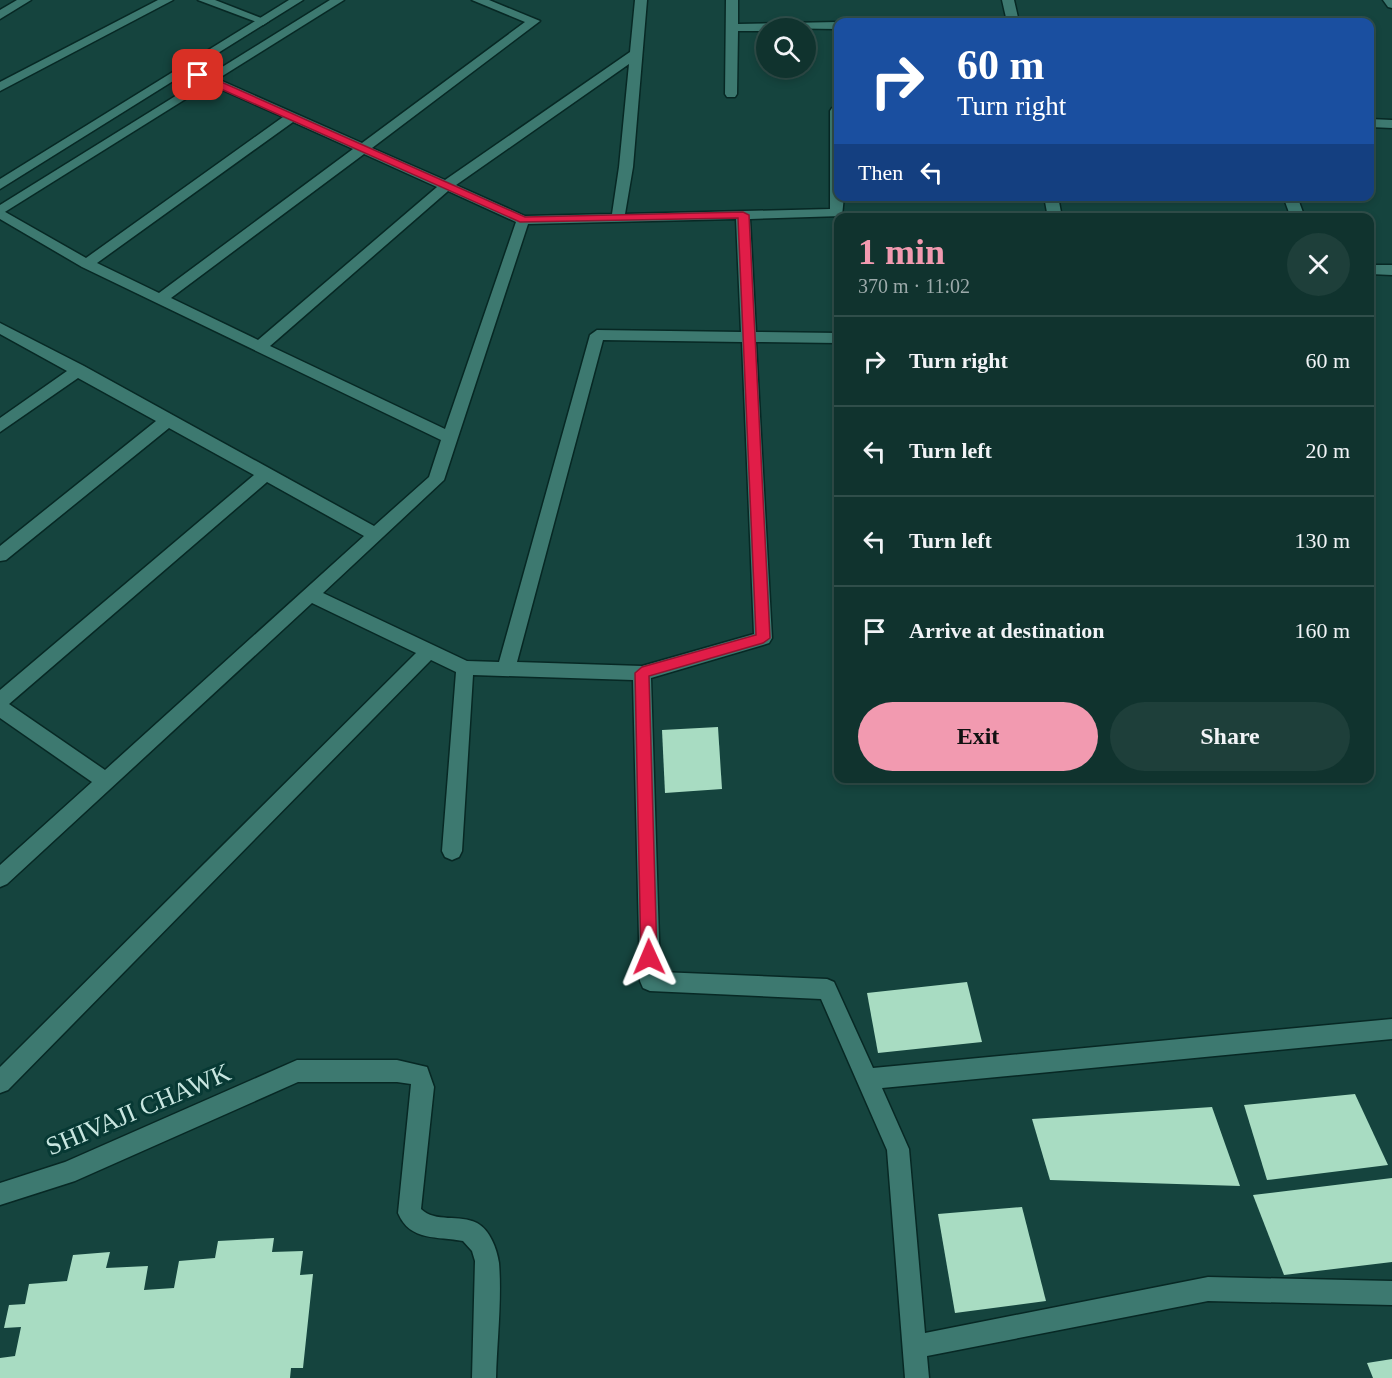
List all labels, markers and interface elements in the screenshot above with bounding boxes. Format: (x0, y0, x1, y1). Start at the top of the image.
map controls (756, 18, 816, 78)
button: search (756, 18, 816, 78)
icon: right (858, 42, 936, 120)
text: 60 m (957, 42, 1045, 88)
pin (172, 49, 223, 100)
icon: arrive (181, 58, 214, 91)
text: Turn right (957, 91, 1066, 121)
icon: left (915, 156, 948, 189)
text: Then (858, 160, 903, 185)
text: 1 min (858, 232, 945, 272)
button: close (1287, 233, 1350, 296)
text: 370 m · 11:02 (858, 275, 970, 297)
icon: right (858, 345, 891, 378)
text: Turn right (909, 348, 1008, 373)
text: 60 m (1305, 348, 1350, 373)
icon: left (858, 435, 891, 468)
text: Turn left (909, 438, 992, 463)
text: 20 m (1305, 438, 1350, 463)
icon: left (858, 525, 891, 558)
text: Turn left (909, 528, 992, 553)
text: 130 m (1294, 528, 1350, 553)
icon: arrive (858, 615, 891, 648)
text: Arrive at destination (909, 618, 1105, 643)
text: 160 m (1294, 618, 1350, 643)
button: Exit (858, 702, 1098, 771)
button: Share (1110, 702, 1350, 771)
position arrow (617, 925, 681, 989)
street label: SHIVAJI CHAWK (42, 1057, 235, 1161)

